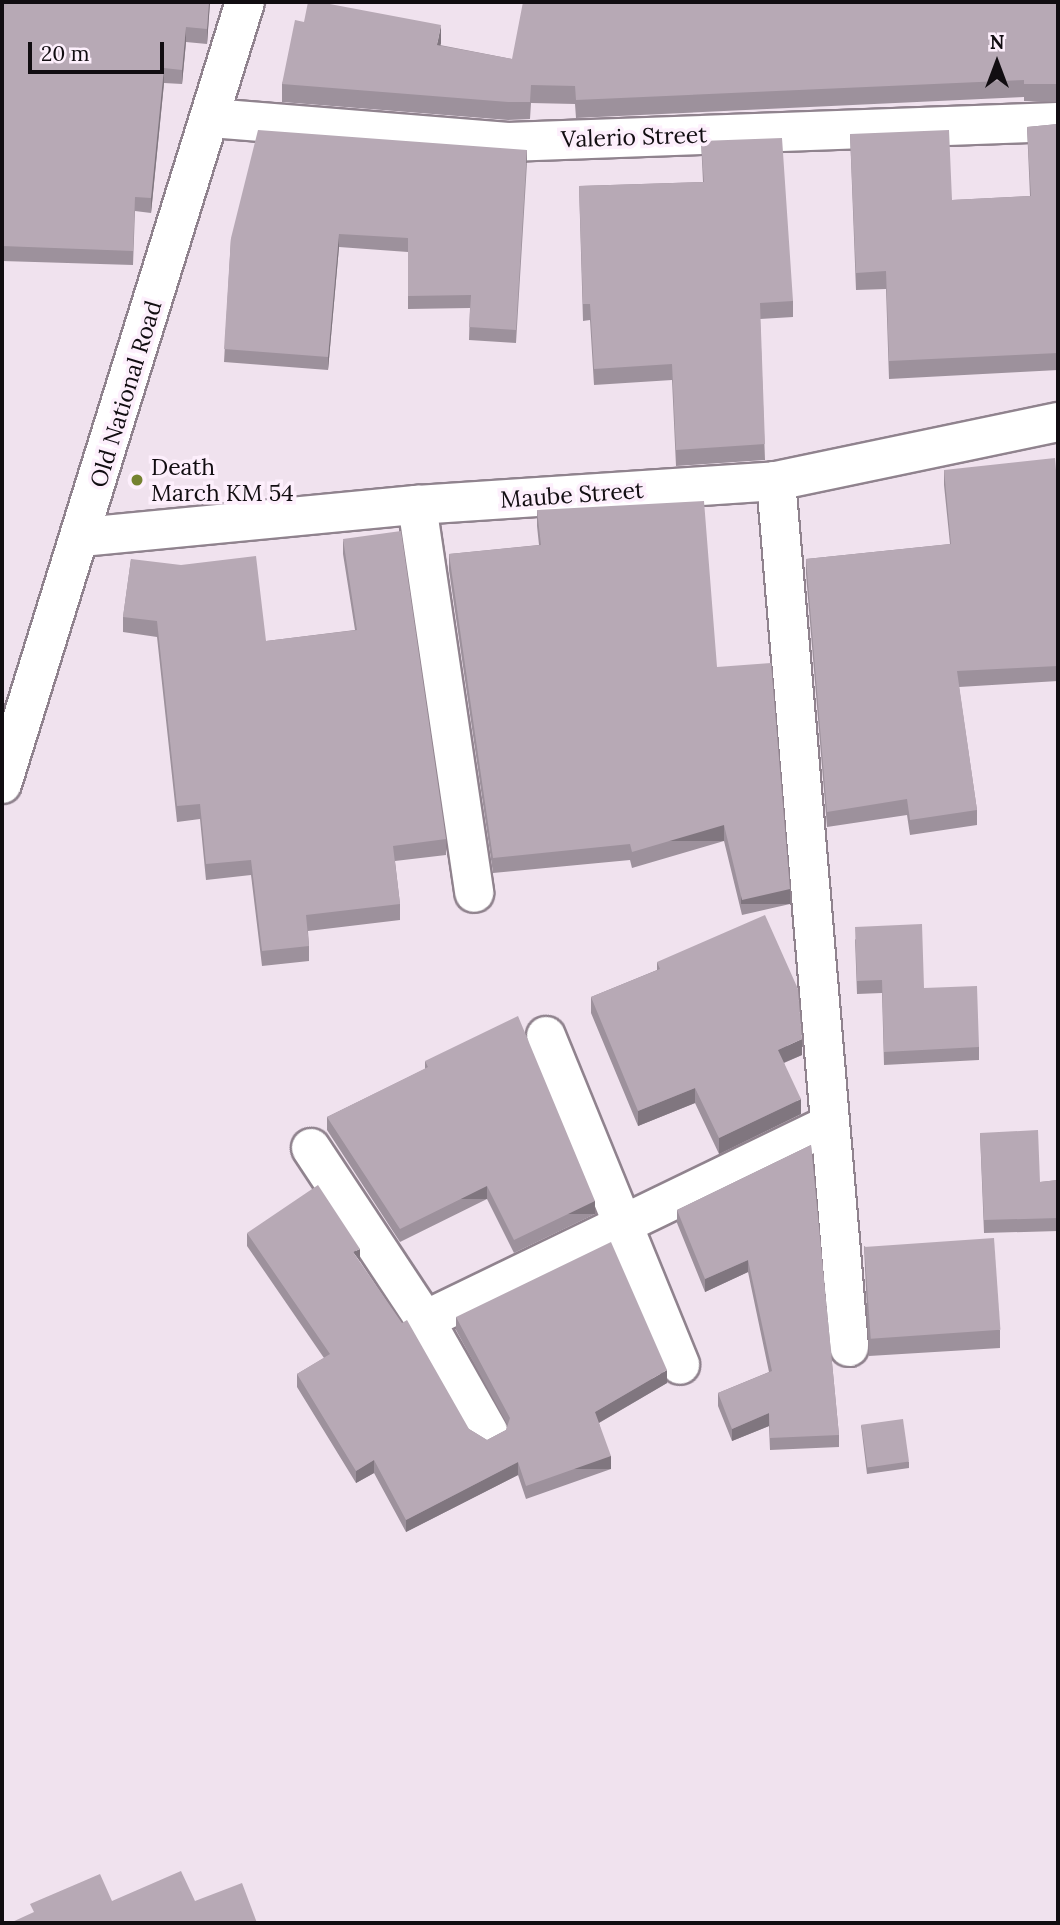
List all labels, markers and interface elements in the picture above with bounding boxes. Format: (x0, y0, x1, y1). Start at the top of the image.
scale bar (32, 28, 168, 72)
north arrow (962, 28, 1032, 98)
text: N (990, 30, 1004, 54)
text: 20 m (41, 40, 90, 67)
street label: Valerio Street (560, 121, 708, 153)
street label: Old National Road (84, 297, 168, 491)
place label: Death March KM 54 (151, 453, 294, 507)
marker: Death March KM 54 (129, 472, 145, 488)
street label: Maube Street (499, 476, 645, 514)

